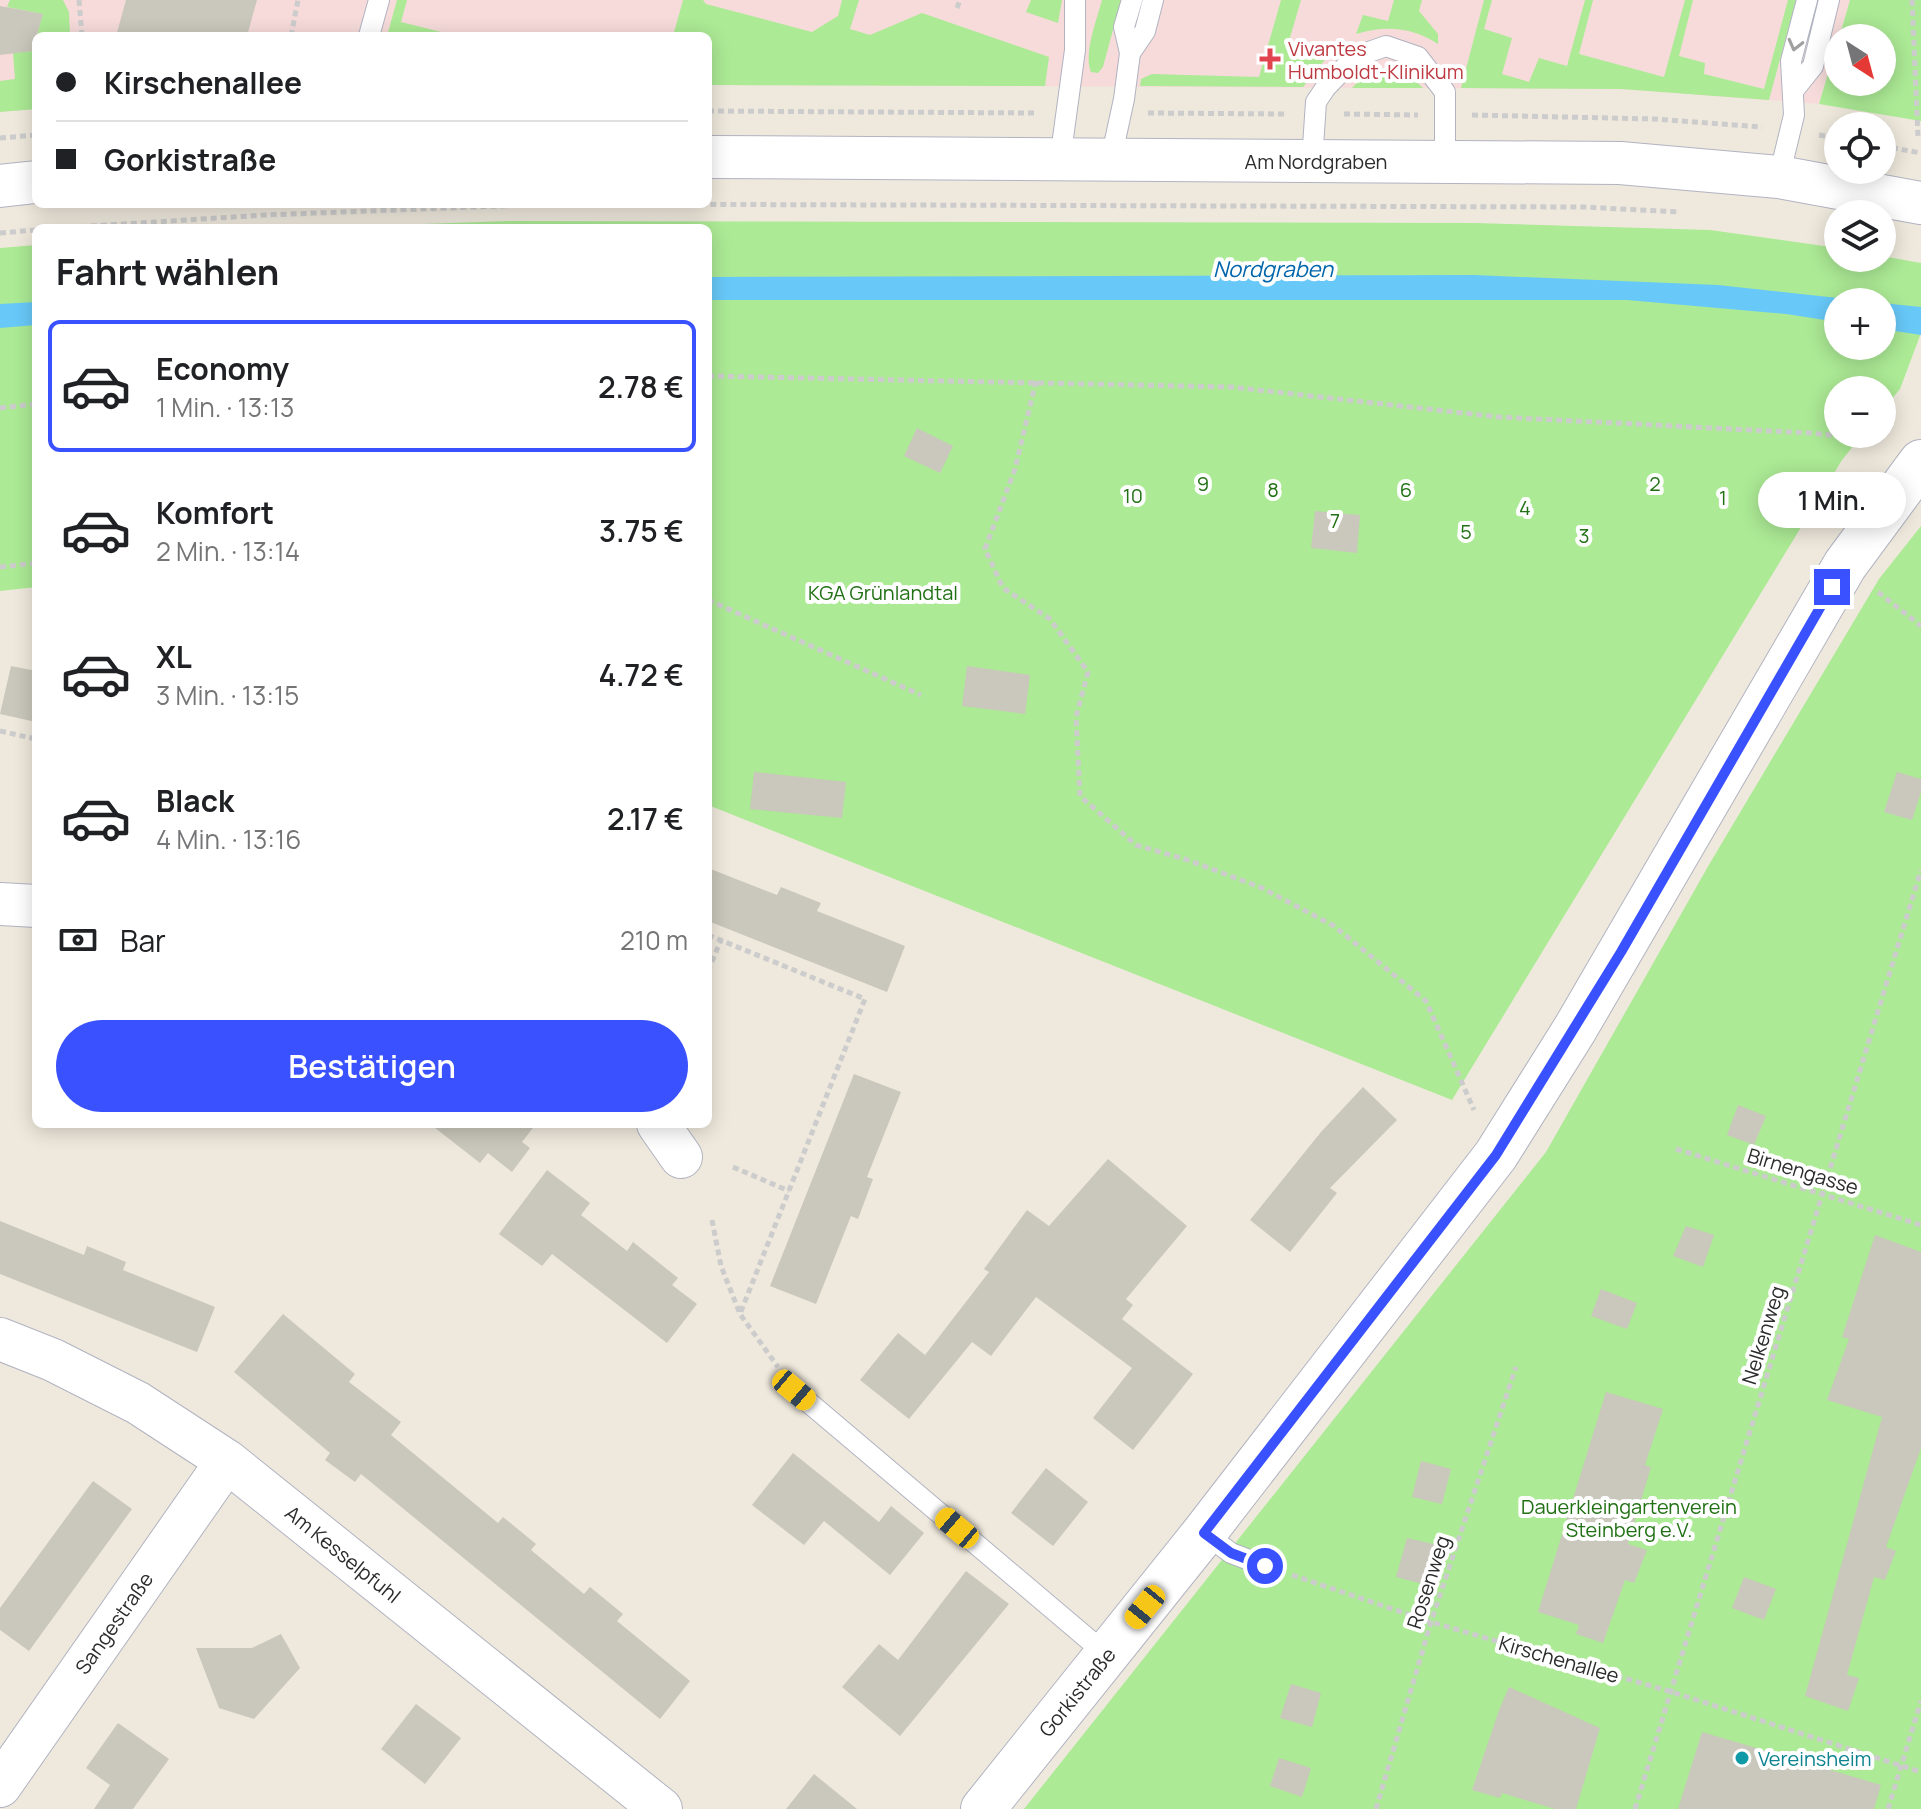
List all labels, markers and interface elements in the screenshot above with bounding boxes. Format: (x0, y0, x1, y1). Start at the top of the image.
north arrow (1824, 24, 1896, 96)
map controls (1824, 24, 1896, 448)
place label: Vivantes Humboldt-Klinikum (1288, 35, 1464, 85)
one-way arrow (1788, 37, 1805, 51)
marker: Vivantes Humboldt-Klinikum (1259, 48, 1281, 70)
text: Kirschenallee (104, 62, 302, 103)
button: locate (1824, 112, 1896, 184)
text: Gorkistraße (104, 139, 276, 180)
street label: Am Nordgraben (1245, 148, 1387, 175)
button: layers (1824, 200, 1896, 272)
text: Fahrt wählen (56, 247, 279, 296)
water label: Nordgraben (1213, 254, 1334, 284)
button: + (1824, 288, 1896, 360)
text: Economy (156, 348, 289, 389)
icon: car (60, 350, 132, 422)
text: 2.78 € (598, 366, 684, 407)
button: − (1824, 376, 1896, 448)
text: 1 Min. · 13:13 (156, 389, 294, 425)
park label: 9 (1197, 470, 1209, 497)
park label: 2 (1649, 470, 1661, 497)
callout: 1 Min. (1758, 471, 1906, 527)
park label: 8 (1267, 476, 1279, 503)
park label: 6 (1400, 476, 1412, 503)
park label: 10 (1123, 482, 1143, 509)
text: 1 Min. (1798, 482, 1866, 518)
park label: 1 (1719, 484, 1727, 511)
text: Komfort (156, 492, 274, 533)
icon: car (60, 494, 132, 566)
park label: 4 (1519, 494, 1531, 521)
park label: 7 (1330, 507, 1340, 534)
text: 3.75 € (599, 510, 684, 551)
park label: 5 (1460, 518, 1472, 545)
park label: 3 (1578, 522, 1590, 549)
text: 2 Min. · 13:14 (156, 533, 300, 569)
route end (1814, 569, 1850, 605)
park label: KGA Grünlandtal (808, 579, 958, 606)
text: XL (156, 636, 192, 677)
icon: car (60, 638, 132, 710)
text: 4.72 € (598, 654, 684, 695)
text: 3 Min. · 13:15 (156, 677, 299, 713)
text: Black (156, 780, 234, 821)
icon: car (60, 782, 132, 854)
text: 2.17 € (607, 798, 684, 839)
text: 4 Min. · 13:16 (156, 821, 301, 857)
icon: cash (56, 918, 100, 962)
text: Bar (120, 920, 166, 961)
text: 210 m (620, 922, 688, 958)
button: Bestätigen (56, 1020, 688, 1112)
street label: Birnengasse (1744, 1141, 1862, 1201)
street label: Nelkenweg (1735, 1283, 1791, 1387)
car (768, 1365, 820, 1415)
park label: Dauerkleingartenverein Steinberg e.V. (1521, 1493, 1737, 1543)
street label: Am Kesselpfuhl (280, 1499, 406, 1609)
car (931, 1503, 983, 1553)
street label: Rosenweg (1400, 1532, 1456, 1632)
route start (1247, 1548, 1283, 1584)
street label: Sangestraße (69, 1567, 159, 1679)
car (1121, 1581, 1169, 1633)
street label: Kirschenallee (1496, 1629, 1622, 1689)
street label: Gorkistraße (1033, 1642, 1121, 1742)
place label: Vereinsheim (1758, 1745, 1872, 1772)
marker: Vereinsheim (1733, 1749, 1751, 1767)

